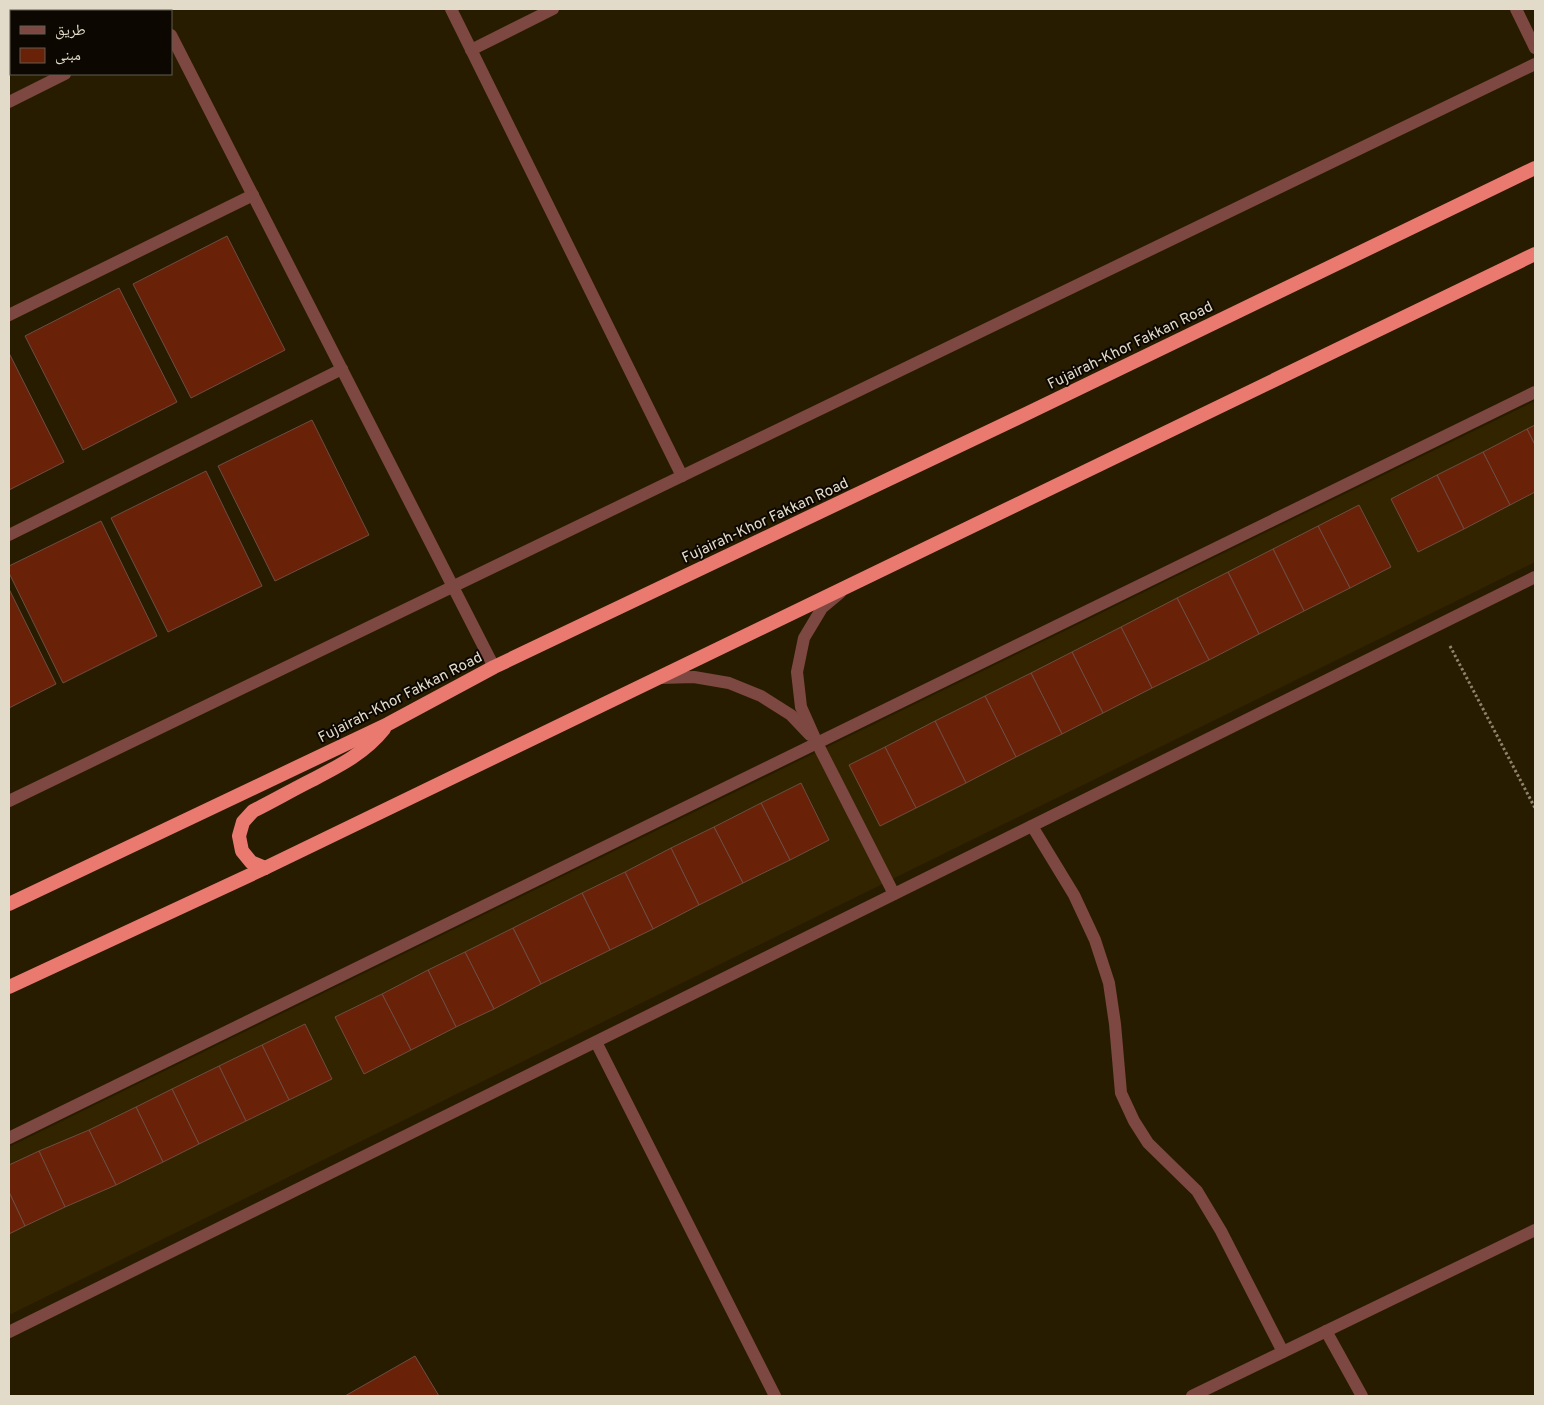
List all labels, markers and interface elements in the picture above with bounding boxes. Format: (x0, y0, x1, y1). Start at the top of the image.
legend (10, 10, 172, 75)
text: طريق (55, 22, 86, 41)
text: مبنى (55, 47, 81, 66)
street label: Fujairah-Khor Fakkan Road (1045, 298, 1217, 395)
street label: Fujairah-Khor Fakkan Road (679, 474, 852, 568)
street label: Fujairah-Khor Fakkan Road (315, 649, 486, 748)

